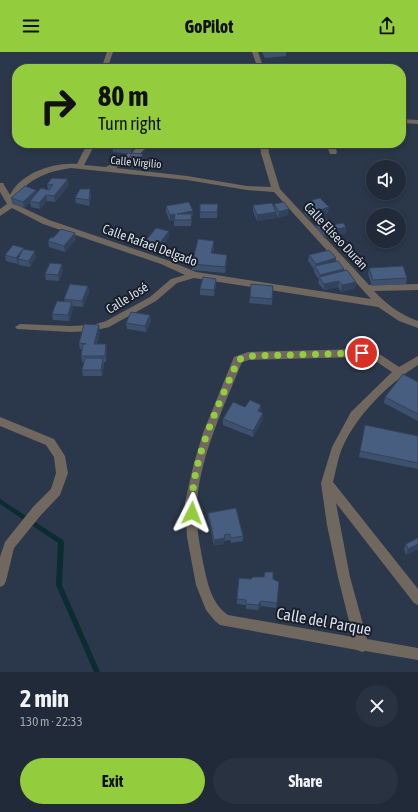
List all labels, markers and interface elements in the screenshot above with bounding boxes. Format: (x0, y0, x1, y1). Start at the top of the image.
icon: menu (20, 15, 42, 37)
icon: share (376, 15, 398, 37)
text: GoPilot (184, 16, 234, 37)
icon: right (32, 80, 84, 132)
text: 80 m (98, 80, 148, 112)
text: Turn right (98, 113, 161, 134)
street label: Calle Virgilio (110, 154, 162, 170)
map controls (366, 160, 406, 248)
button: sound (366, 160, 406, 200)
street label: Calle Eliseo Durán (301, 199, 371, 273)
button: layers (366, 208, 406, 248)
street label: Calle Rafael Delgado (101, 221, 199, 269)
street label: Calle José (103, 279, 151, 317)
pin (345, 336, 379, 370)
icon: arrive (351, 342, 373, 364)
position arrow (171, 492, 213, 534)
street label: Calle del Parque (275, 604, 373, 639)
text: 2 min (20, 685, 69, 712)
button: close (356, 685, 398, 727)
text: 130 m · 22:33 (20, 714, 83, 729)
button: Exit (20, 758, 205, 804)
button: Share (213, 758, 398, 804)

